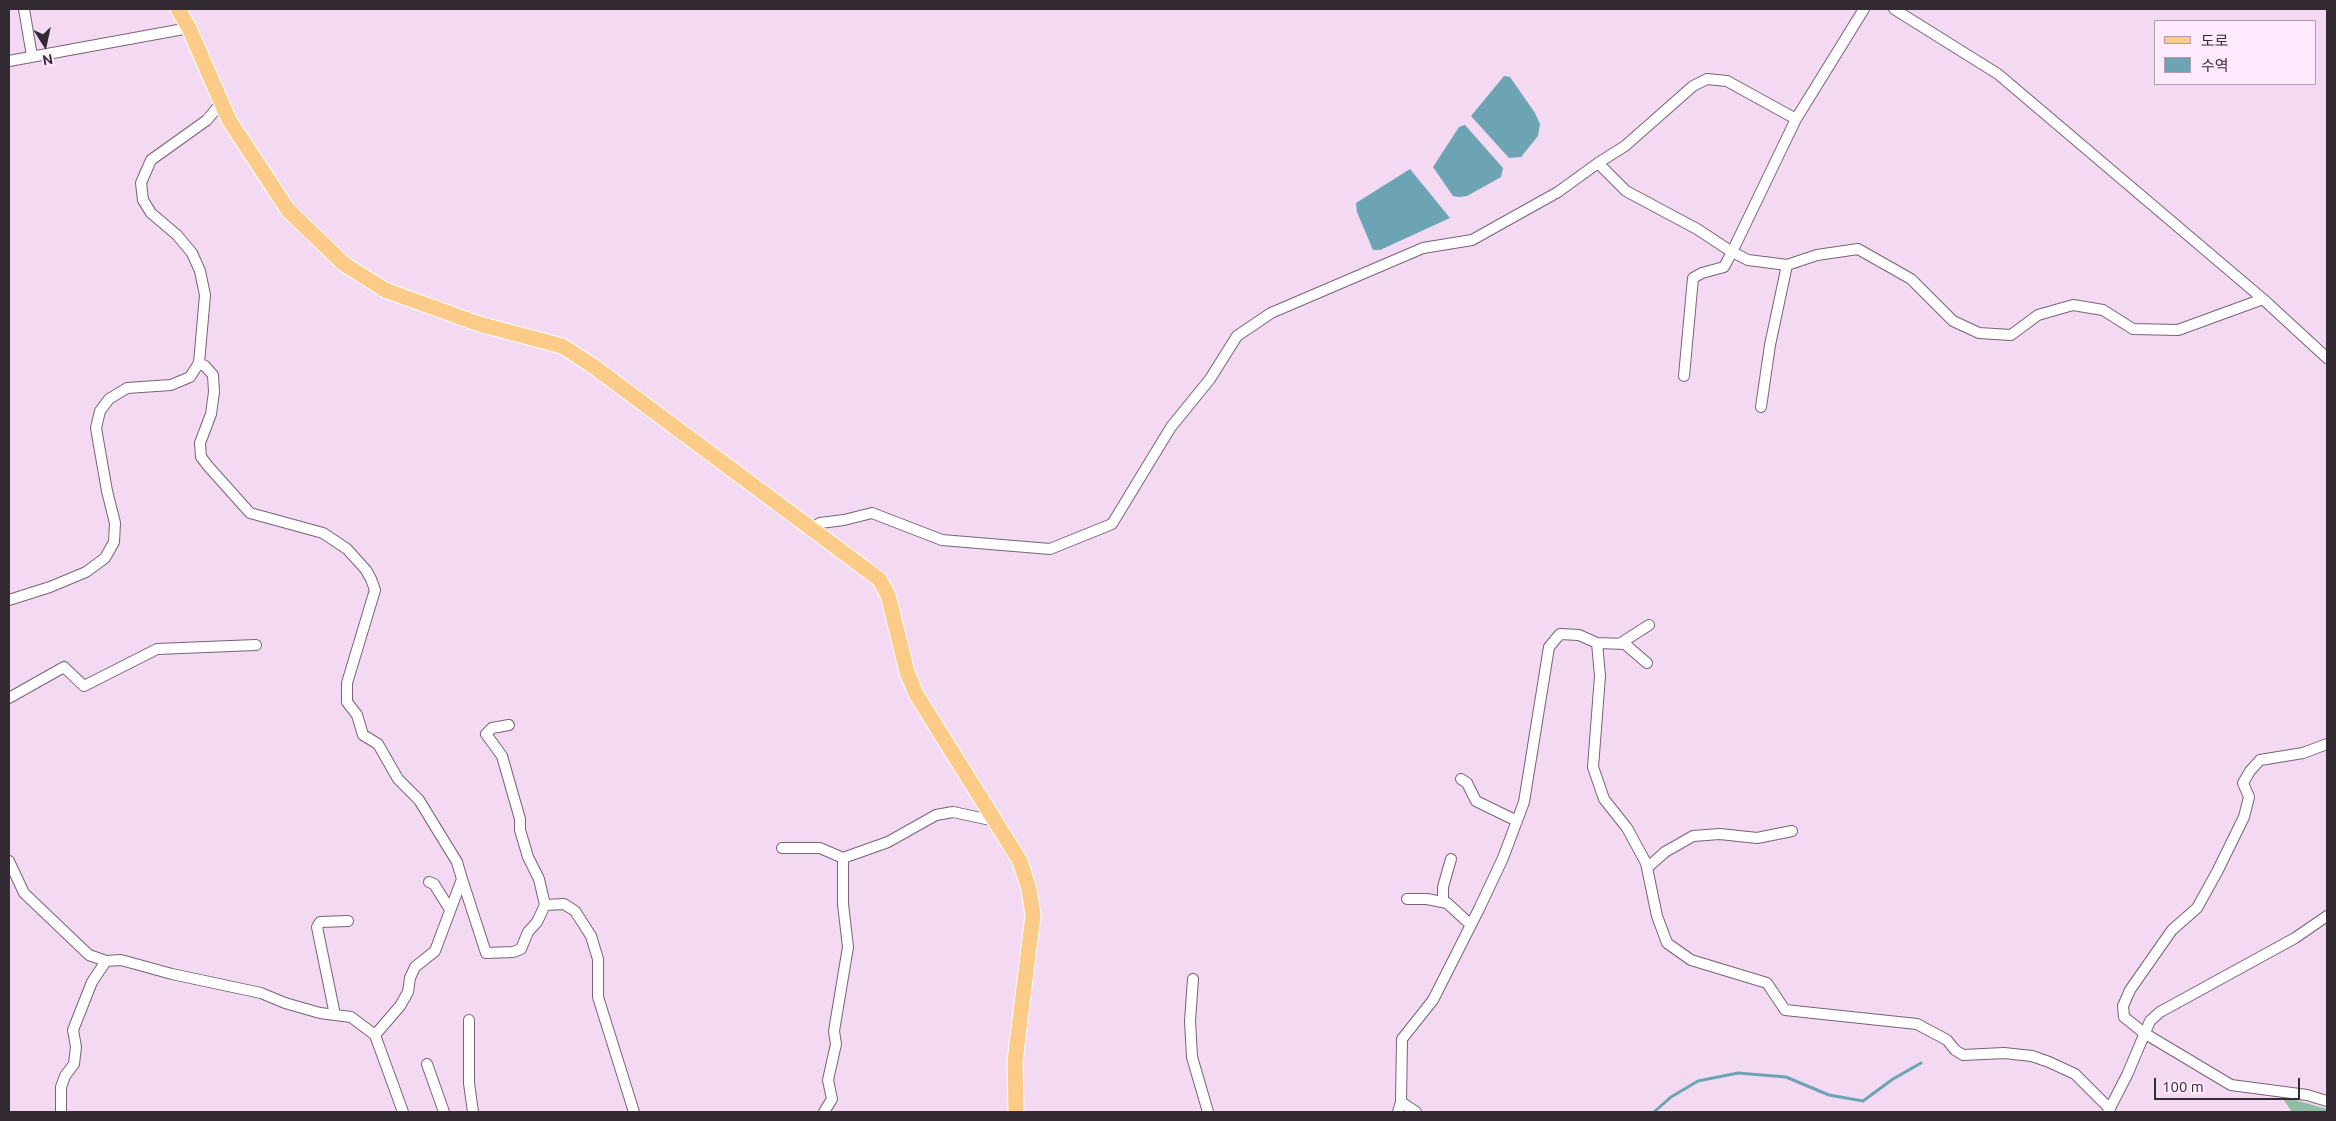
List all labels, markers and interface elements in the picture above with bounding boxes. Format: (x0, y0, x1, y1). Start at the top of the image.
north arrow (20, 20, 70, 70)
legend (2154, 20, 2316, 85)
text: 도로 (2201, 32, 2229, 49)
text: N (41, 51, 54, 69)
text: 수역 (2201, 57, 2229, 74)
scale bar (2156, 1068, 2302, 1100)
text: 100 m (2162, 1078, 2204, 1095)

